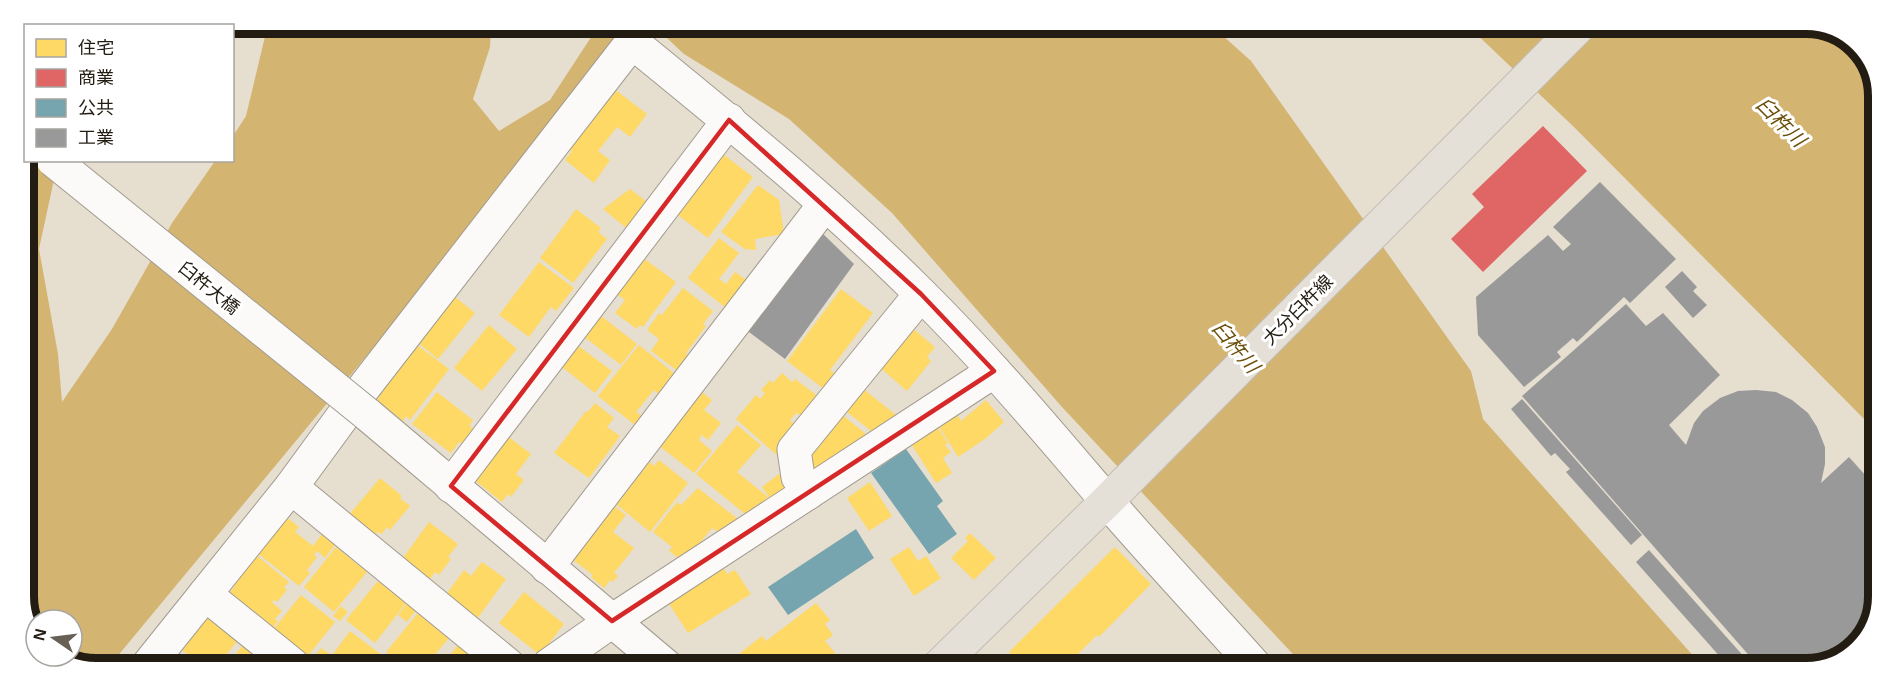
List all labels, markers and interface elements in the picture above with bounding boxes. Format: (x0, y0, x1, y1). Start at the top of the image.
legend (24, 24, 234, 162)
text: 住宅 (78, 38, 114, 58)
text: 商業 (78, 68, 114, 88)
water label: 臼杵川 (1752, 93, 1811, 152)
text: 公共 (78, 98, 114, 118)
text: 工業 (78, 128, 114, 148)
street label: 臼杵大橋 (175, 258, 243, 318)
street label: 大分臼杵線 (1259, 271, 1337, 349)
water label: 臼杵川 (1208, 317, 1265, 379)
north arrow (24, 608, 84, 668)
text: N (30, 627, 50, 642)

